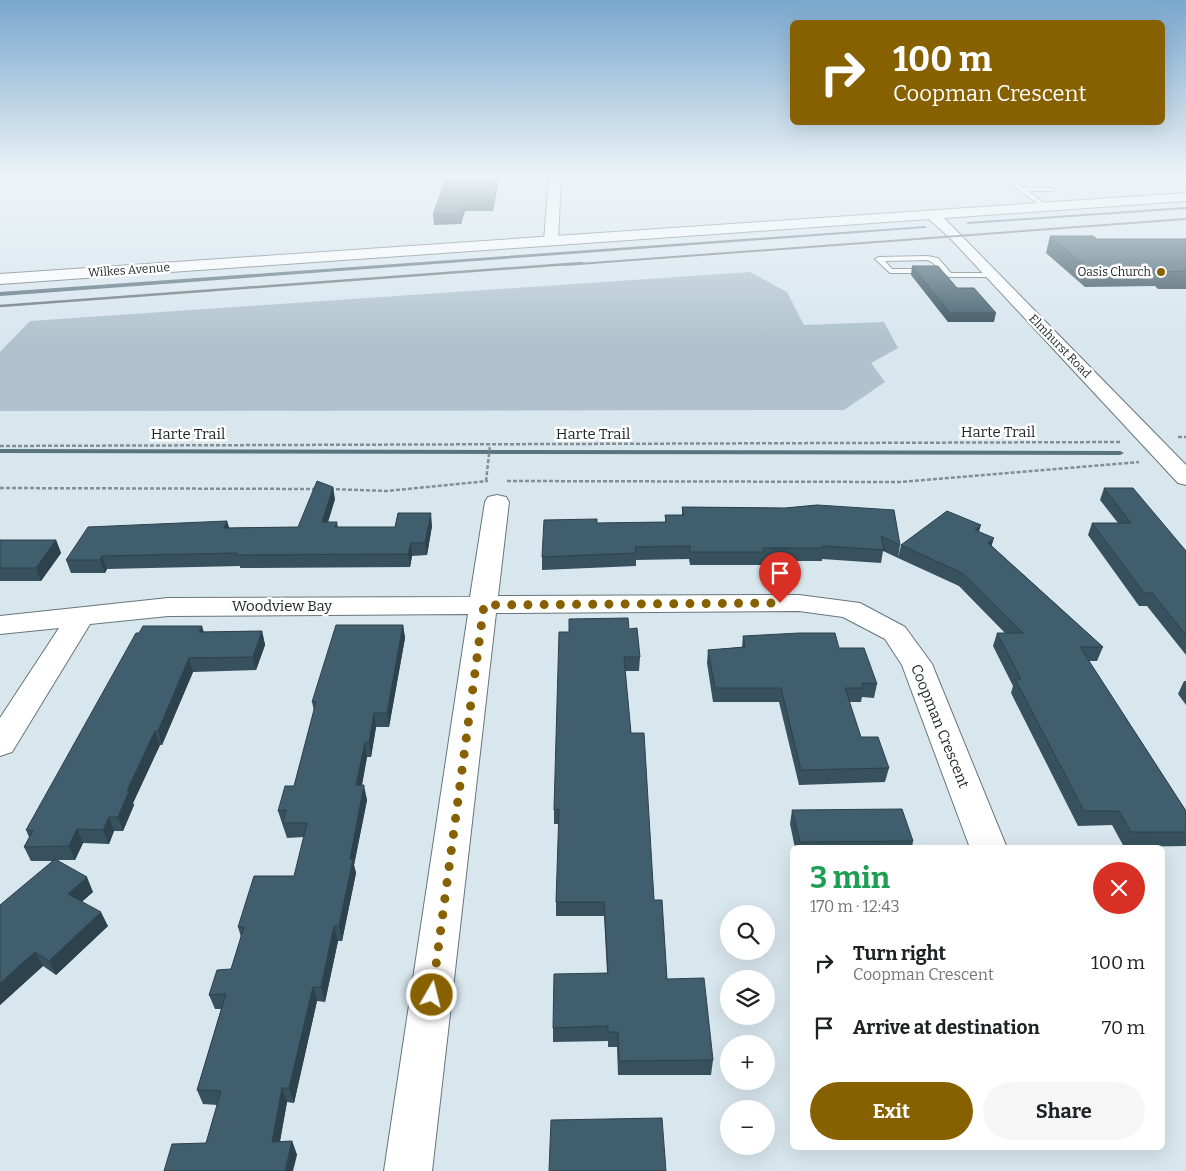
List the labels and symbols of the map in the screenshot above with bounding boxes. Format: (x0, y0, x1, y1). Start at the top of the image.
street label: Wilkes Avenue (88, 260, 170, 280)
place label: Oasis Church (1078, 265, 1152, 279)
marker: Oasis Church (1155, 266, 1167, 278)
street label: Elmhurst Road (1026, 311, 1094, 381)
street label: Harte Trail (961, 423, 1035, 441)
street label: Harte Trail (151, 425, 225, 443)
street label: Harte Trail (556, 425, 630, 443)
pin (759, 552, 801, 603)
street label: Woodview Bay (232, 597, 332, 615)
street label: Coopman Crescent (907, 661, 973, 791)
position arrow (405, 968, 457, 1020)

